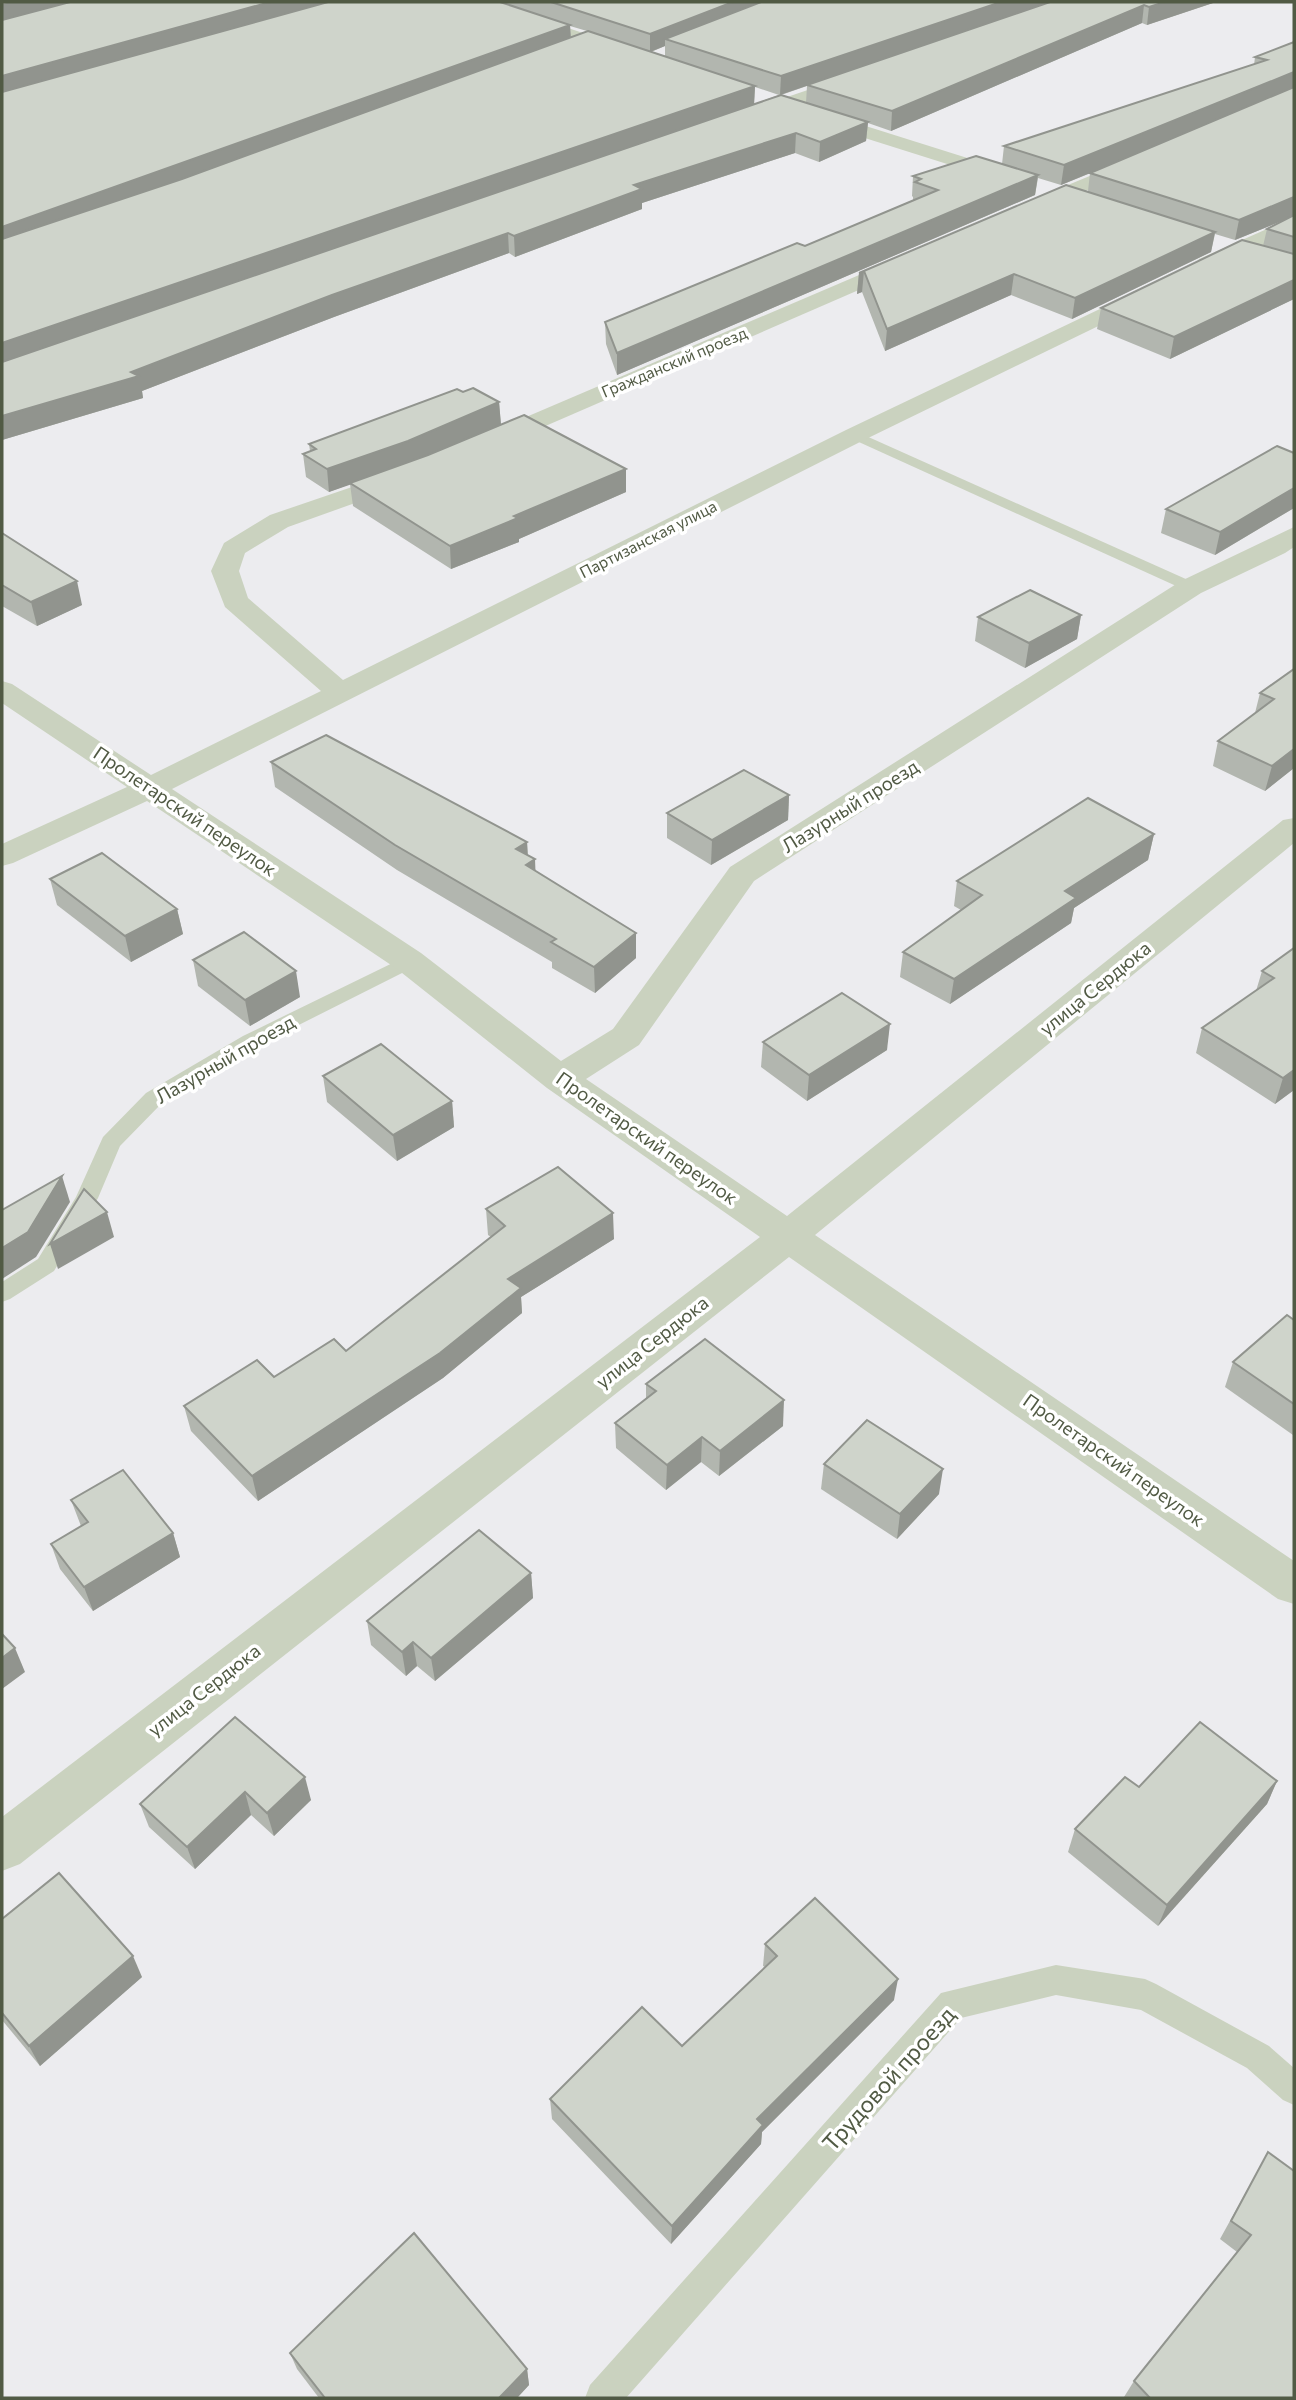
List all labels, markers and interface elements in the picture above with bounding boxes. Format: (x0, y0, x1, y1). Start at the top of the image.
street label: Гражданский проезд (598, 322, 750, 401)
street label: Партизанская улица (576, 496, 720, 581)
street label: Пролетарский переулок (89, 741, 281, 880)
street label: Лазурный проезд (777, 754, 922, 857)
street label: улица Сердюка (1034, 936, 1155, 1039)
street label: Лазурный проезд (151, 1009, 298, 1108)
street label: Пролетарский переулок (552, 1066, 742, 1209)
street label: улица Сердюка (591, 1291, 713, 1393)
street label: Пролетарский переулок (1019, 1388, 1209, 1531)
street label: улица Сердюка (143, 1639, 265, 1741)
street label: Трудовой проезд (816, 2000, 961, 2156)

